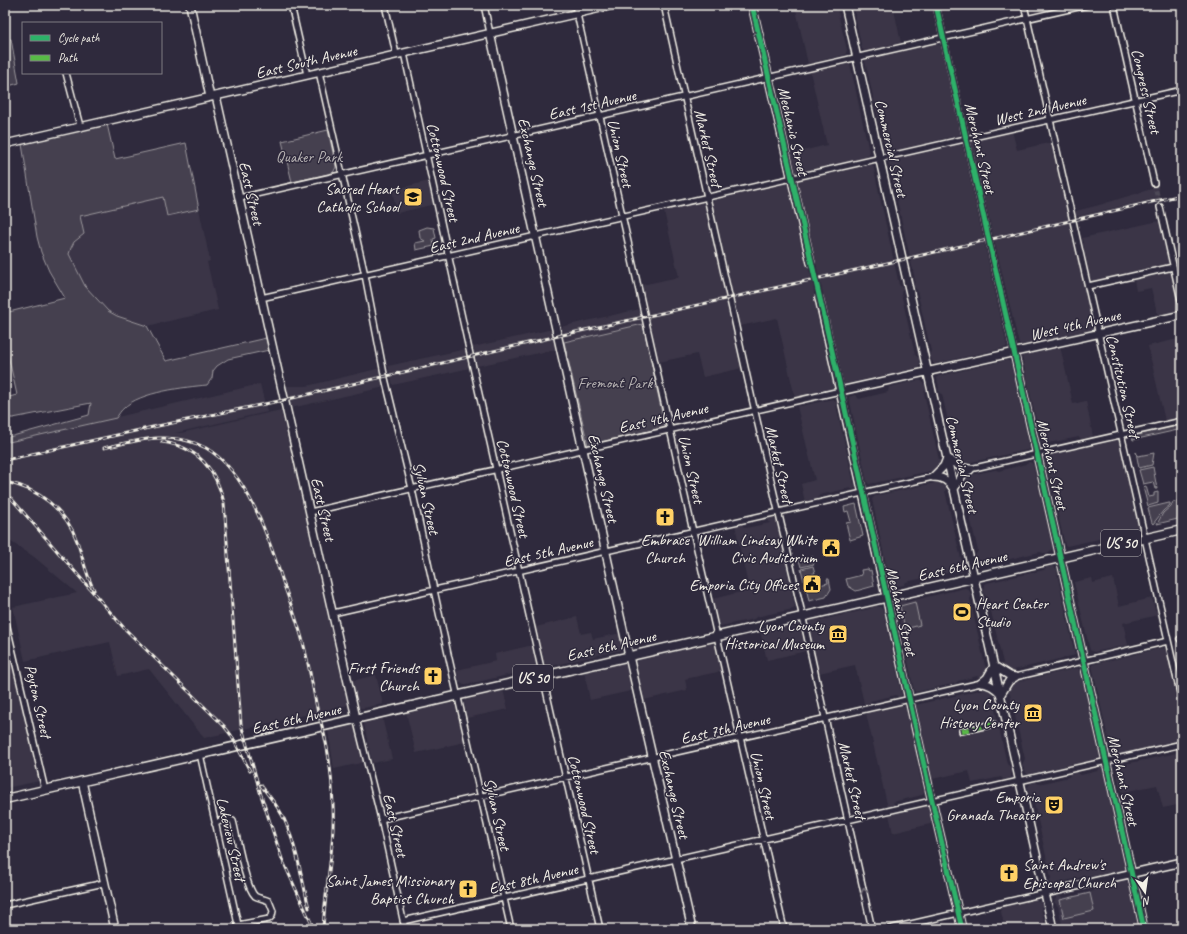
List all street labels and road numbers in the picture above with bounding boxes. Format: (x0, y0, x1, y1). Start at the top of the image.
street label: East South Avenue (254, 40, 360, 83)
street label: Congress Street (1127, 47, 1166, 137)
street label: East 1st Avenue (547, 85, 639, 125)
street label: Mechanic Street (773, 85, 813, 179)
street label: West 2nd Avenue (993, 89, 1089, 130)
street label: Commercial Street (870, 97, 912, 201)
street label: Merchant Street (960, 101, 1001, 197)
street label: Market Street (689, 107, 727, 192)
street label: Exchange Street (513, 116, 553, 210)
street label: Union Street (603, 117, 638, 191)
street label: Cottonwood Street (422, 121, 464, 225)
street label: East Street (234, 159, 268, 229)
street label: East 2nd Avenue (427, 218, 523, 258)
street label: West 4th Avenue (1028, 304, 1124, 345)
street label: Constitution Street (1101, 333, 1145, 442)
street label: East 4th Avenue (617, 398, 711, 438)
street label: Commercial Street (941, 413, 983, 517)
street label: Merchant Street (1032, 417, 1073, 513)
street label: Market Street (760, 423, 798, 508)
street label: Exchange Street (583, 432, 623, 526)
street label: Union Street (674, 433, 709, 507)
street label: Cottonwood Street (492, 437, 534, 541)
street label: Sylvan Street (408, 460, 444, 538)
street label: East Street (306, 475, 340, 545)
road number: US 50 (1101, 530, 1141, 556)
street label: East 5th Avenue (502, 532, 596, 572)
street label: East 6th Avenue (916, 546, 1010, 586)
street label: Mechanic Street (881, 565, 921, 659)
street label: East 6th Avenue (565, 626, 659, 666)
street label: Peyton Street (20, 663, 57, 742)
road number: US 50 (513, 665, 553, 691)
street label: East 6th Avenue (250, 699, 344, 739)
street label: East 7th Avenue (679, 709, 773, 749)
street label: Merchant Street (1103, 733, 1144, 829)
street label: Market Street (833, 739, 871, 824)
street label: Exchange Street (654, 748, 694, 842)
street label: Union Street (746, 749, 781, 823)
street label: Cottonwood Street (563, 753, 605, 857)
street label: Sylvan Street (479, 776, 515, 854)
street label: East Street (378, 791, 412, 861)
street label: Lakeview Street (212, 795, 251, 886)
street label: East 8th Avenue (487, 859, 581, 899)

